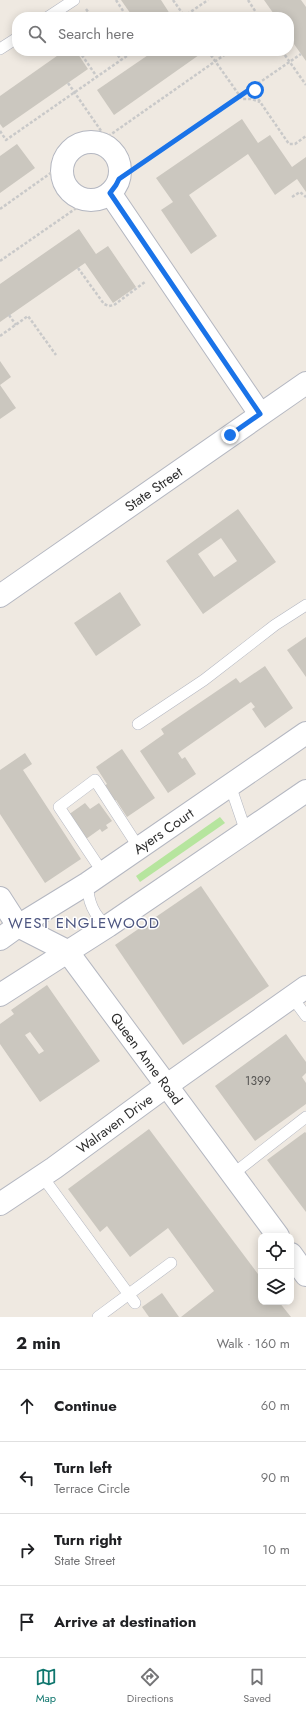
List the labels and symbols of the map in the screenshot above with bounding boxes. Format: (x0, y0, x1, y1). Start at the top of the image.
route start (246, 81, 264, 99)
route end (221, 426, 239, 444)
street label: State Street (121, 462, 187, 516)
street label: Ayers Court (129, 803, 198, 859)
district label: WEST ENGLEWOOD (8, 912, 160, 934)
street label: Queen Anne Road (106, 1008, 187, 1109)
house number: 1399 (245, 1072, 271, 1090)
street label: Walraven Drive (72, 1089, 157, 1158)

